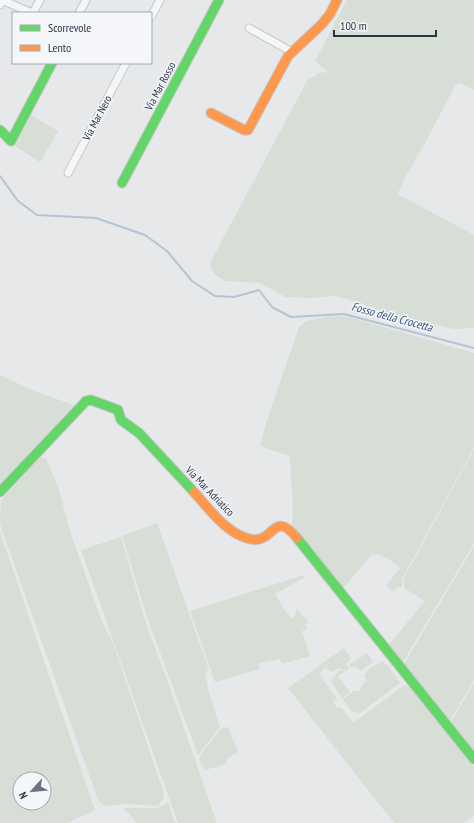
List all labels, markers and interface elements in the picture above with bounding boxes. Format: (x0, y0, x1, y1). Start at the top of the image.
legend (12, 12, 152, 64)
scale bar (334, 12, 436, 38)
text: 100 m (340, 18, 367, 33)
text: Scorrevole (48, 20, 91, 35)
text: Lento (48, 40, 71, 55)
street label: Via Mar Rosso (141, 59, 179, 113)
street label: Via Mar Nero (79, 93, 115, 144)
water label: Fosso della Crocetta (350, 298, 435, 335)
street label: Via Mar Adriatico (182, 462, 238, 519)
north arrow (12, 771, 52, 811)
text: N (15, 790, 31, 801)

